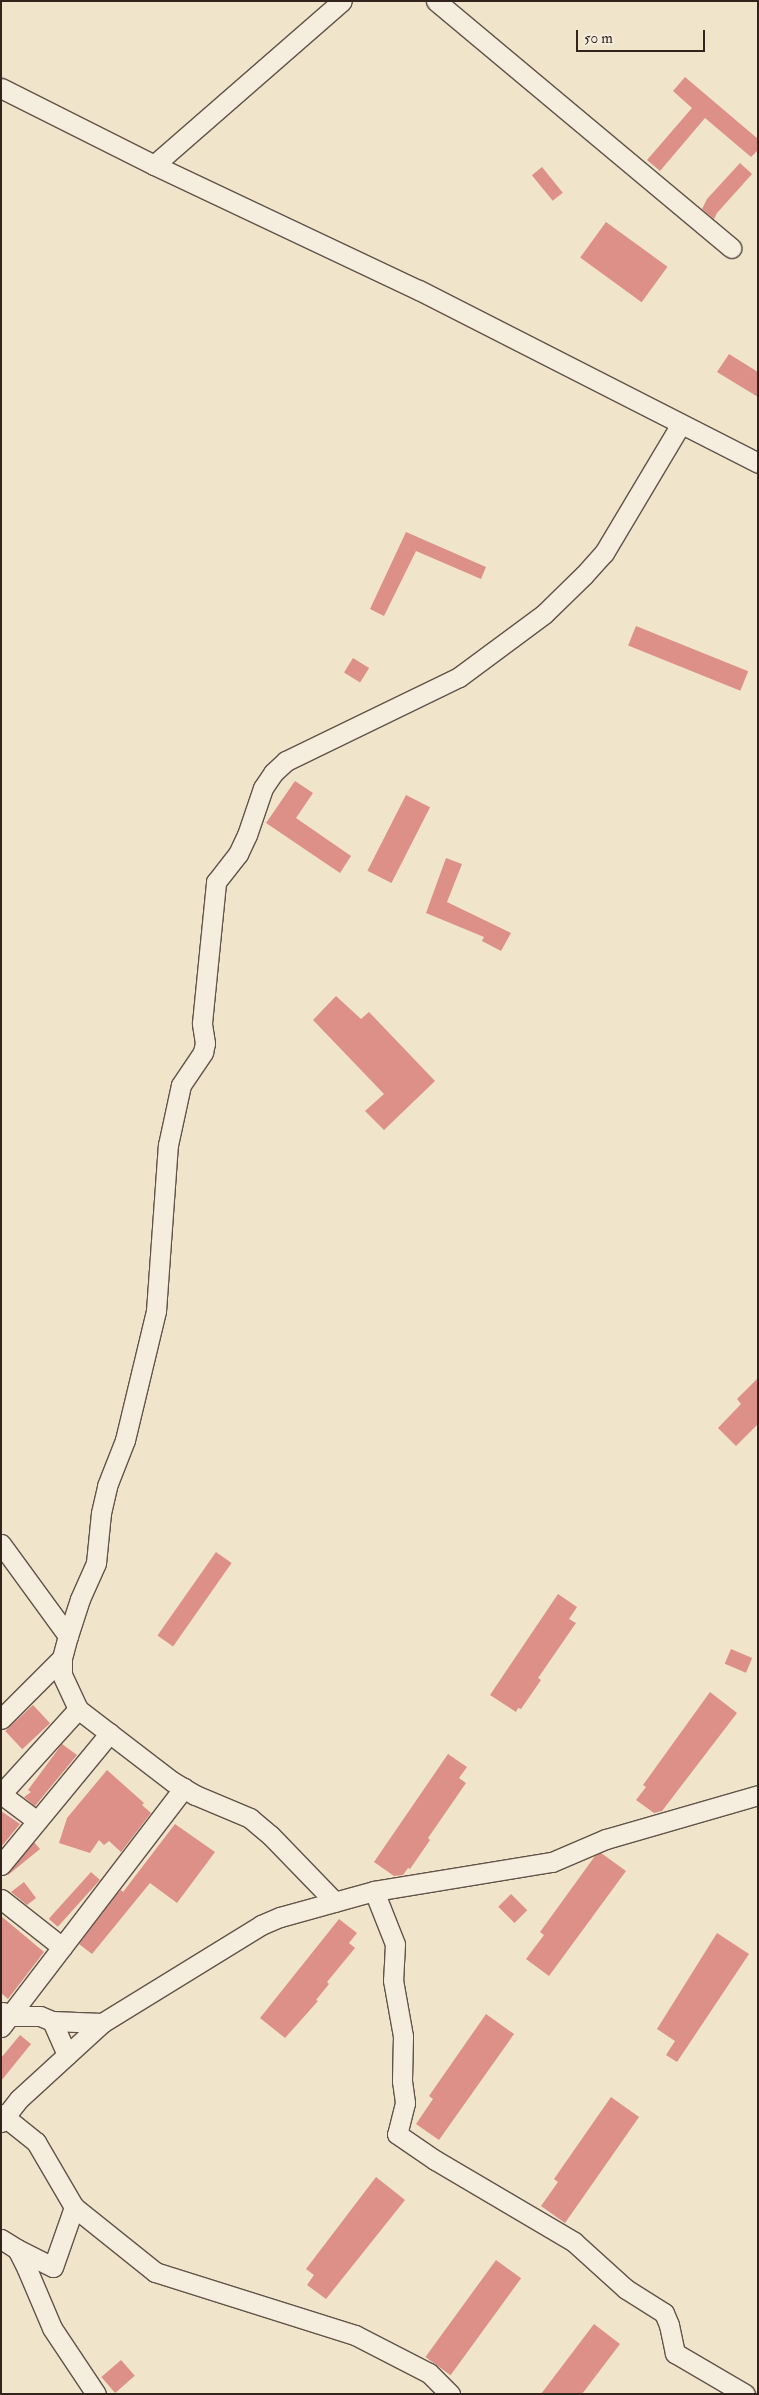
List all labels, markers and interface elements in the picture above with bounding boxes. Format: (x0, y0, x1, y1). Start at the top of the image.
scale bar (579, 20, 708, 52)
text: 50 m (584, 29, 613, 48)

